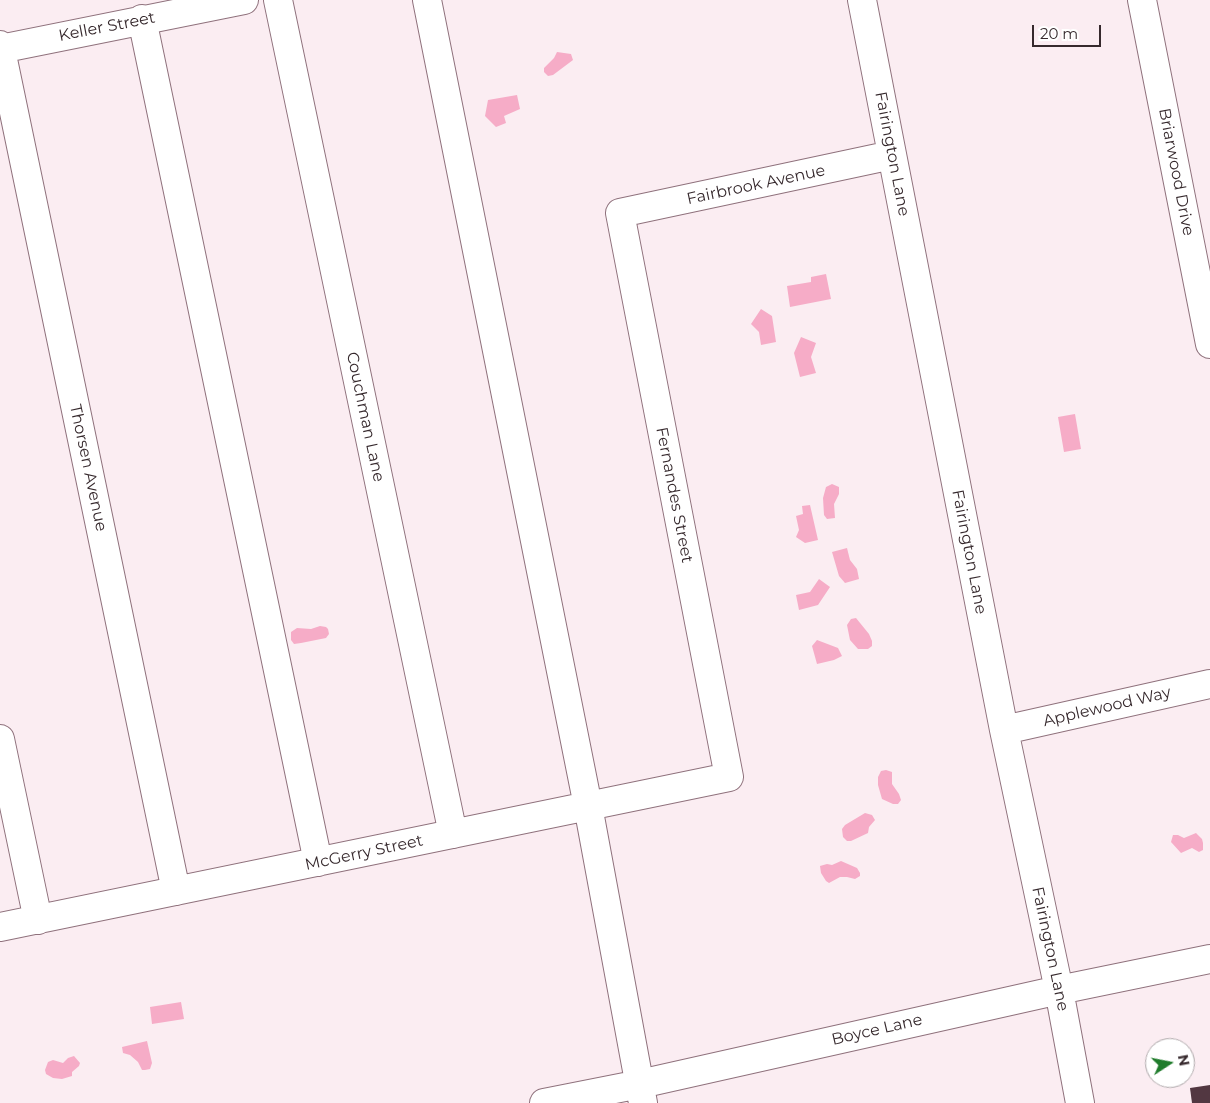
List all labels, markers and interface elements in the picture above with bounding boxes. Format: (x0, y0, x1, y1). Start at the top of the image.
street label: Keller Street (57, 8, 157, 46)
scale bar (1035, 15, 1104, 47)
text: 20 m (1040, 24, 1078, 43)
street label: Fairington Lane (871, 90, 913, 218)
street label: Briarwood Drive (1154, 107, 1198, 237)
street label: Fairbrook Avenue (685, 161, 827, 209)
street label: Couchman Lane (342, 350, 388, 484)
street label: Thorsen Avenue (65, 403, 111, 533)
street label: Fernandes Street (651, 426, 697, 564)
street label: Fairington Lane (948, 488, 990, 616)
street label: Applewood Way (1041, 683, 1173, 731)
street label: McGerry Street (303, 831, 425, 875)
street label: Fairington Lane (1027, 885, 1073, 1013)
street label: Boyce Lane (830, 1010, 924, 1050)
north arrow (1145, 1038, 1195, 1088)
text: N (1174, 1053, 1194, 1068)

